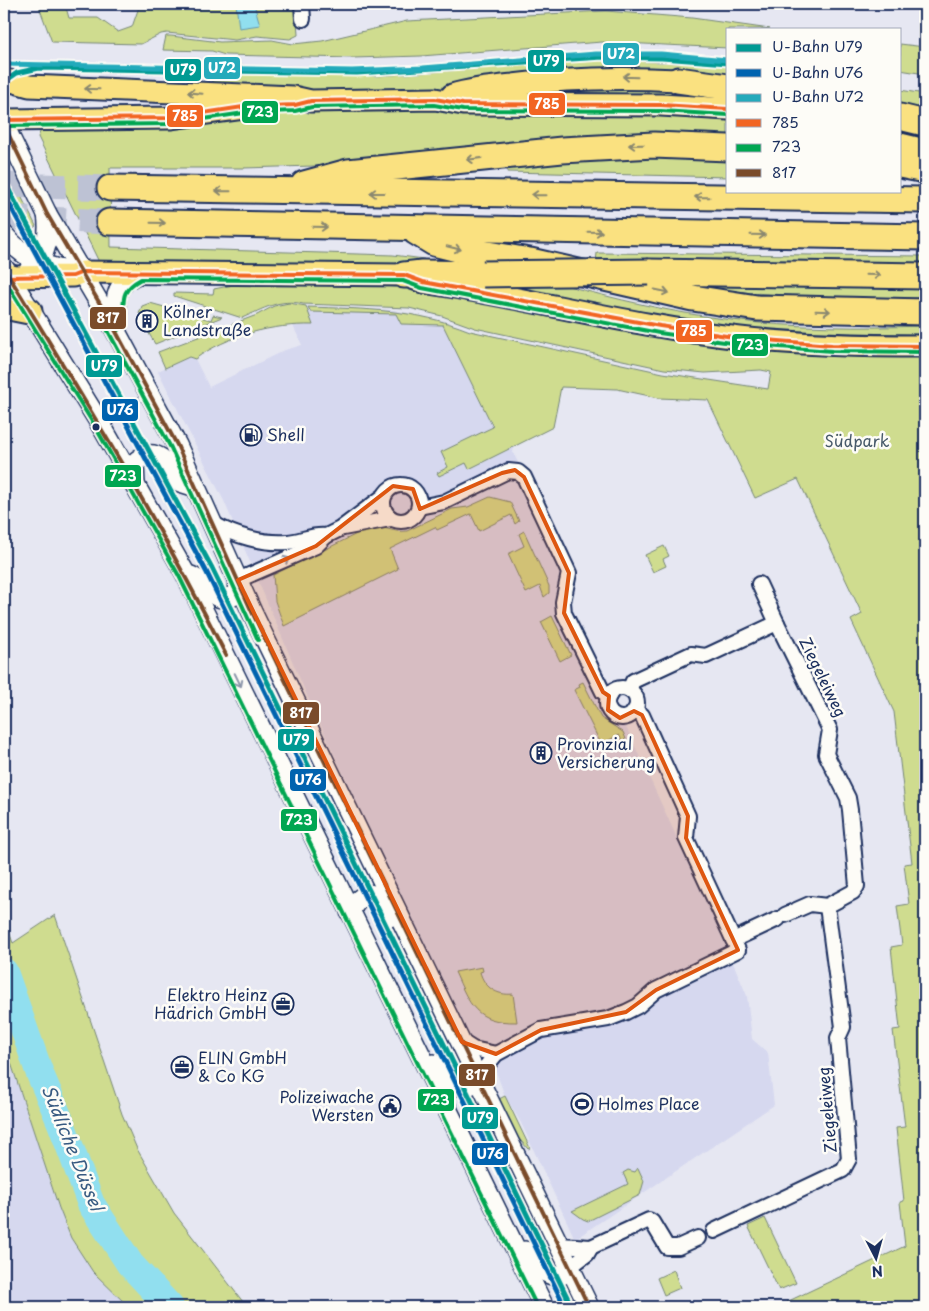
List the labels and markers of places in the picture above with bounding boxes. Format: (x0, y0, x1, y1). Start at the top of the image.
place label: Kölner Landstraße (163, 299, 251, 341)
building icon: Kölner Landstraße (135, 309, 159, 333)
unlabelled marker (91, 422, 101, 432)
place label: Shell (267, 422, 305, 446)
fuel station icon: Shell (239, 423, 263, 447)
place label: Provinzial Versicherung (557, 731, 655, 773)
building icon: Provinzial Versicherung (529, 741, 553, 765)
place label: Elektro Heinz Hädrich GmbH (154, 982, 267, 1024)
office icon: Elektro Heinz Hädrich GmbH (271, 992, 295, 1016)
place label: ELIN GmbH & Co KG (198, 1045, 287, 1087)
office icon: ELIN GmbH & Co KG (170, 1055, 194, 1079)
place label: Polizeiwache Wersten (279, 1084, 374, 1126)
place label: Holmes Place (598, 1091, 699, 1115)
sports icon: Holmes Place (570, 1092, 594, 1116)
public building icon: Polizeiwache Wersten (378, 1094, 402, 1118)

